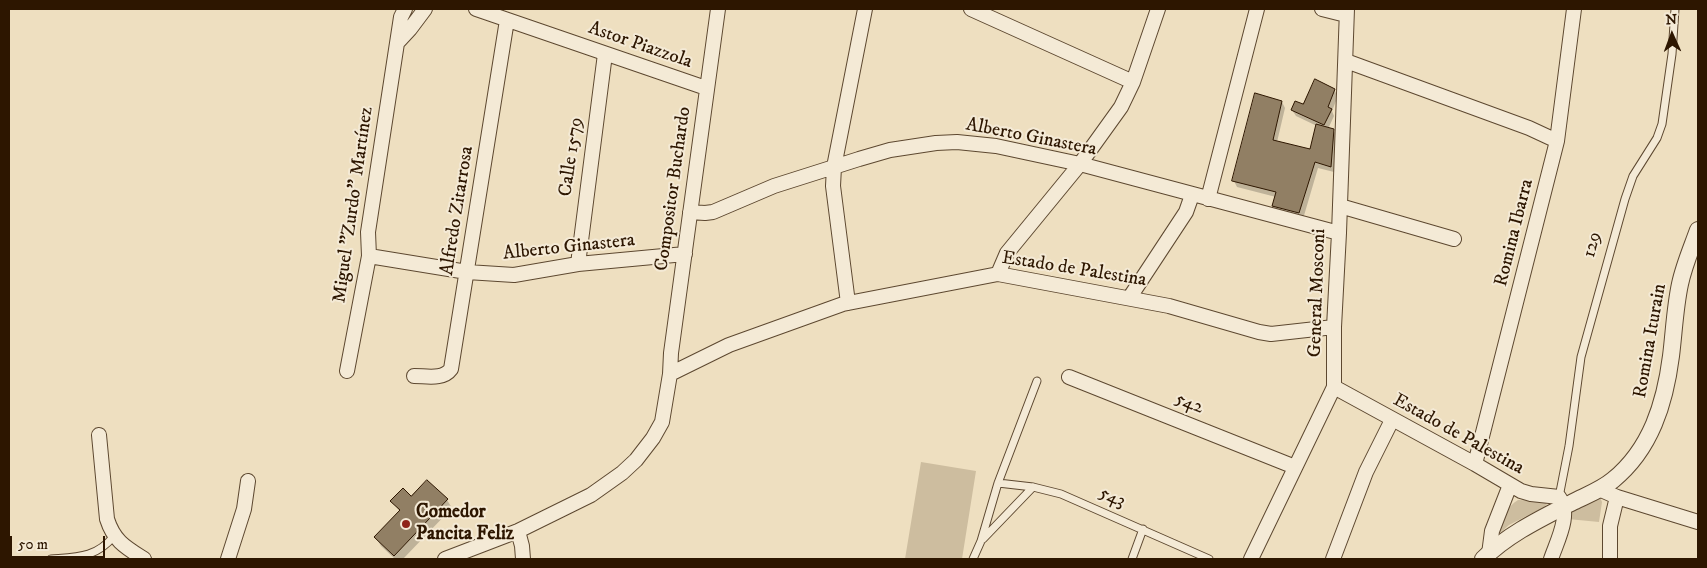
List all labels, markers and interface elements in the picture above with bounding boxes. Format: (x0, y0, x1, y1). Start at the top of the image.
north arrow (1647, 10, 1697, 60)
text: N (1665, 11, 1678, 29)
street label: Astor Piazzola (585, 18, 695, 74)
street label: Miguel "Zurdo" Martínez (329, 105, 379, 305)
street label: Compositor Buchardo (651, 105, 697, 273)
street label: Alberto Ginastera (964, 114, 1098, 162)
street label: Calle 1579 (555, 116, 589, 198)
street label: Alfredo Zitarrosa (437, 145, 479, 277)
street label: Romina Ibarra (1491, 177, 1539, 289)
street label: General Mosconi (1304, 228, 1332, 358)
street label: Alberto Ginastera (502, 230, 636, 266)
street label: 129 (1579, 230, 1607, 260)
street label: Estado de Palestina (1000, 247, 1148, 293)
street label: Romina Iturain (1630, 282, 1672, 400)
street label: 542 (1171, 388, 1207, 420)
street label: Estado de Palestina (1389, 390, 1527, 480)
street label: 543 (1095, 482, 1129, 514)
place label: Comedor Pancita Feliz (416, 502, 514, 546)
marker: Comedor Pancita Feliz (400, 518, 412, 530)
scale bar (12, 526, 108, 558)
text: 50 m (18, 535, 48, 554)

